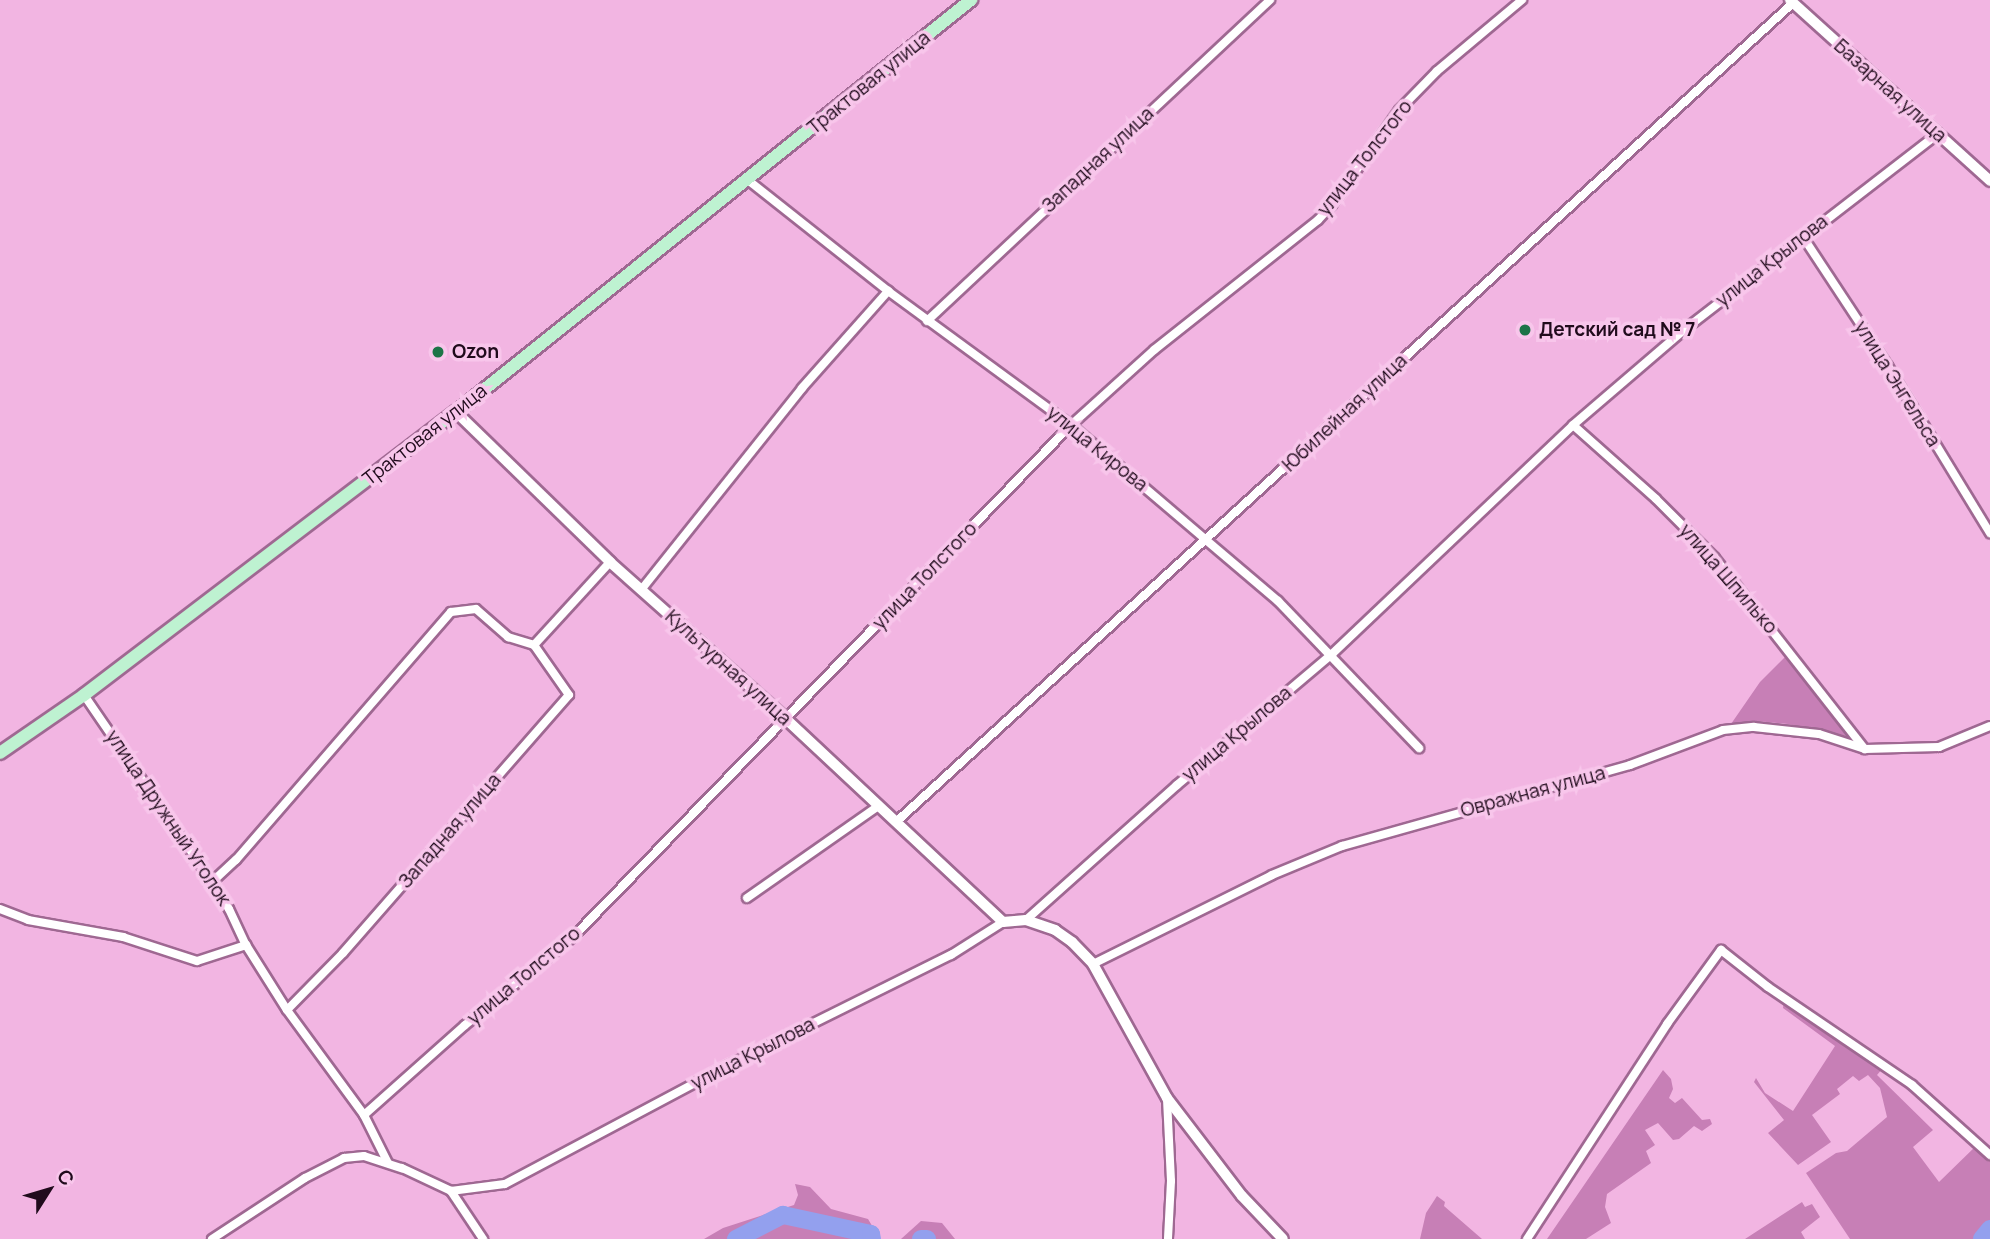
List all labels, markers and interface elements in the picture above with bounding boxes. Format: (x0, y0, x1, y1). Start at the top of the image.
street label: Трактовая улица (803, 27, 935, 139)
street label: Базарная улица (1829, 35, 1951, 147)
street label: улица Толстого (1313, 96, 1417, 220)
street label: Западная улица (1037, 102, 1159, 218)
street label: улица Крылова (1712, 210, 1832, 312)
street label: улица Энгельса (1849, 317, 1945, 451)
place label: Детский сад № 7 (1539, 319, 1695, 341)
marker: Детский сад № 7 (1517, 322, 1533, 338)
place label: Ozon (452, 341, 499, 363)
marker: Ozon (430, 344, 446, 360)
street label: Юбилейная улица (1278, 349, 1412, 477)
street label: Трактовая улица (358, 380, 492, 490)
street label: улица Кирова (1042, 402, 1152, 496)
street label: улица Толстого (868, 518, 982, 634)
street label: улица Шпилько (1674, 519, 1782, 639)
street label: Культурная улица (660, 605, 796, 731)
street label: улица Крылова (1178, 682, 1296, 786)
street label: улица Дружный Уголок (101, 726, 235, 910)
street label: Овражная улица (1458, 762, 1608, 822)
street label: Западная улица (394, 769, 506, 893)
street label: улица Толстого (463, 922, 585, 1030)
street label: улица Крылова (687, 1013, 819, 1095)
north arrow (14, 1155, 84, 1225)
text: С (51, 1164, 80, 1191)

